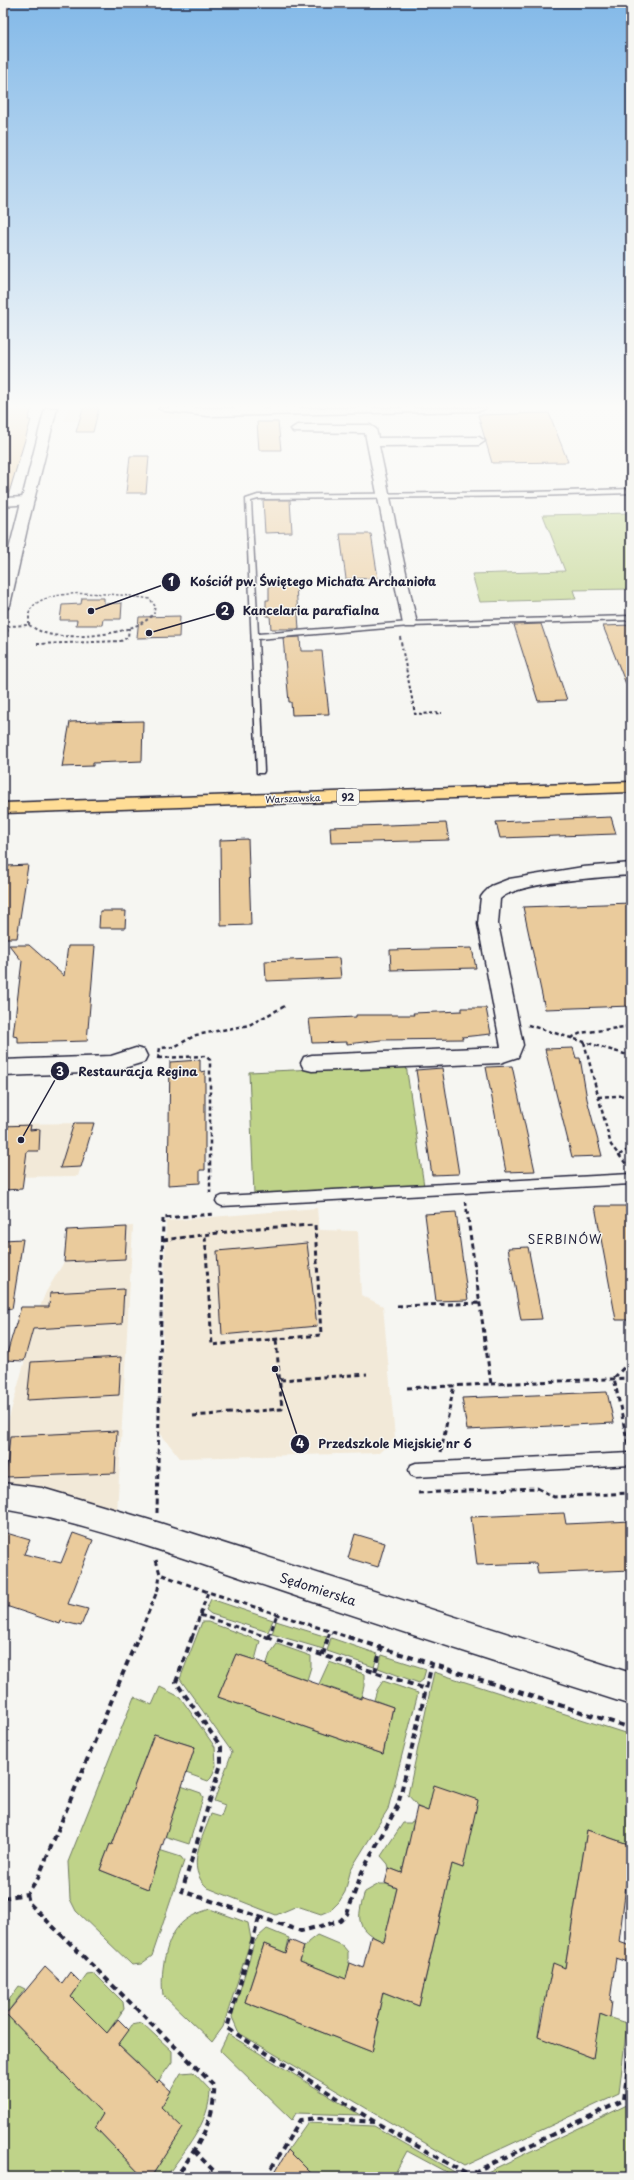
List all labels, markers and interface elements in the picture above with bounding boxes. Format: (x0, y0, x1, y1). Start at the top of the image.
callout: Kościół pw. Świętego Michała Archanioła (161, 570, 446, 594)
text: 1 (168, 572, 174, 590)
text: Kościół pw. Świętego Michała Archanioła (190, 572, 436, 590)
callout: Kancelaria parafialna (215, 599, 387, 623)
text: 2 (221, 601, 230, 619)
text: Kancelaria parafialna (243, 601, 379, 619)
road number: 92 (337, 789, 359, 805)
street label: Warszawska (265, 790, 321, 806)
callout: Restauracja Regina (50, 1059, 206, 1083)
text: 3 (56, 1062, 64, 1080)
text: Restauracja Regina (78, 1062, 198, 1080)
district label: SERBINÓW (528, 1230, 602, 1248)
callout: Przedszkole Miejskie nr 6 (290, 1432, 480, 1456)
text: 4 (296, 1434, 304, 1452)
text: Przedszkole Miejskie nr 6 (318, 1434, 472, 1452)
street label: Sędomierska (277, 1567, 360, 1610)

